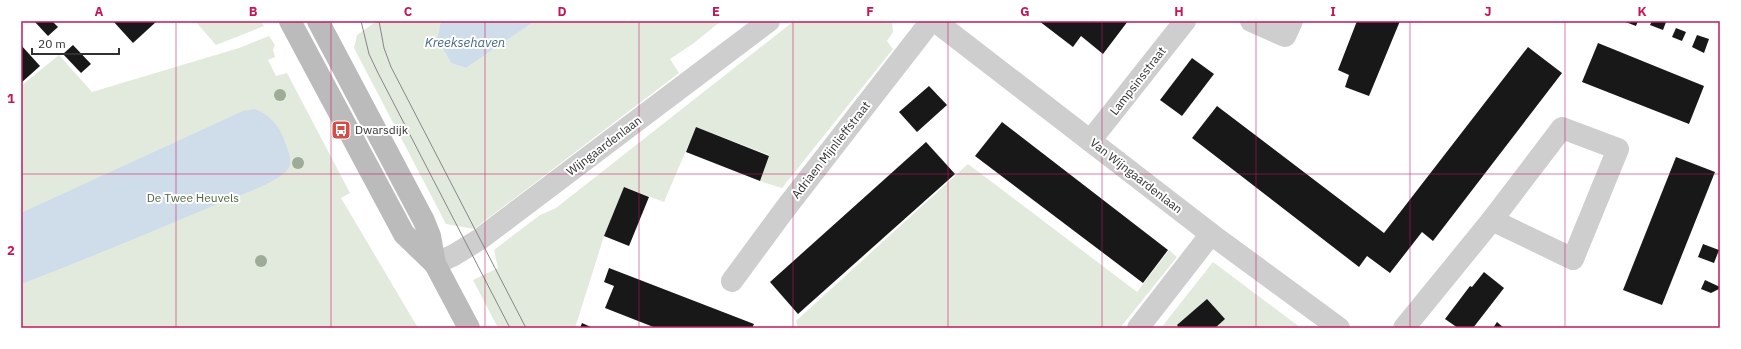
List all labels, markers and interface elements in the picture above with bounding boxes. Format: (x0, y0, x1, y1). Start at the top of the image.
text: A (95, 3, 104, 20)
text: B (249, 3, 258, 20)
text: C (404, 3, 413, 20)
text: D (557, 3, 567, 20)
text: E (712, 3, 720, 20)
text: F (866, 3, 874, 20)
text: G (1020, 3, 1030, 20)
text: H (1174, 3, 1184, 20)
text: I (1330, 3, 1336, 20)
text: J (1484, 3, 1492, 20)
text: K (1637, 3, 1647, 20)
scale bar (32, 30, 119, 56)
water label: Kreeksehaven (425, 34, 505, 51)
text: 20 m (38, 36, 66, 51)
street label: Lampsinsstraat (1106, 44, 1169, 118)
text: 1 (7, 90, 15, 107)
street label: Adriaen Mijnlieffstraat (788, 98, 873, 201)
street label: Wijngaardenlaan (563, 112, 644, 179)
bus stop icon: Dwarsdijk (330, 119, 352, 141)
place label: Dwarsdijk (355, 122, 409, 137)
street label: Van Wijngaardenlaan (1087, 135, 1186, 216)
park label: De Twee Heuvels (147, 190, 239, 205)
text: 2 (7, 242, 15, 259)

